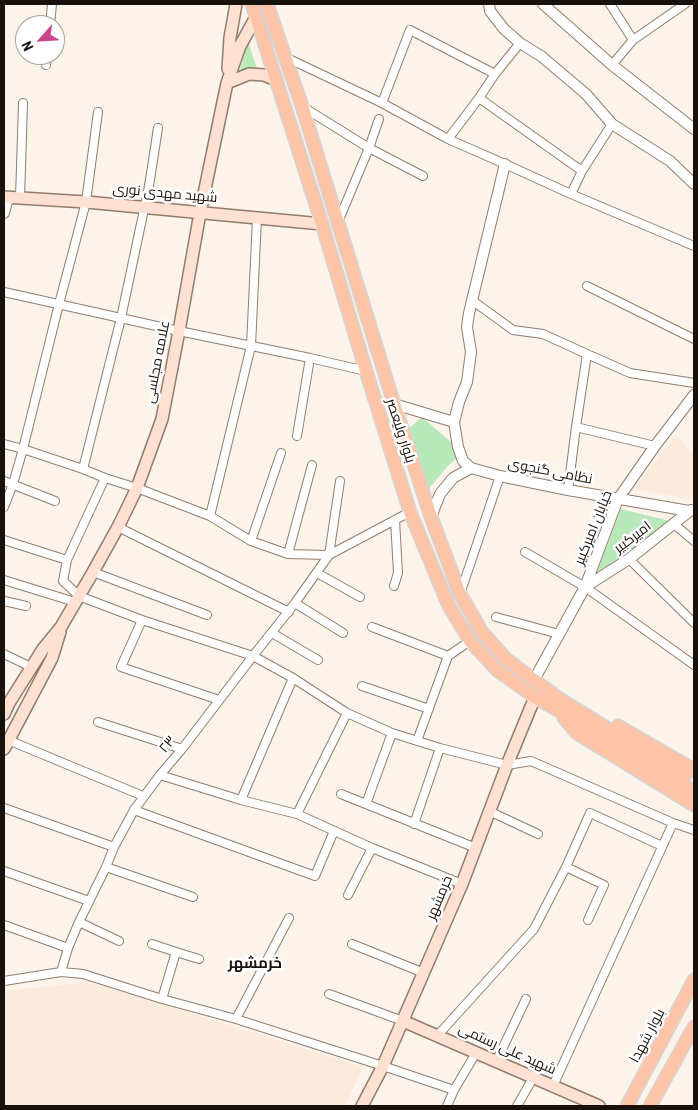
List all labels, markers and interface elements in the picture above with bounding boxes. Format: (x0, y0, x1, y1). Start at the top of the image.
north arrow (15, 15, 65, 65)
text: N (18, 39, 36, 54)
street label: شهید مهدی نوری (112, 181, 218, 207)
street label: علامه مجلسی (142, 319, 174, 405)
street label: بلوار ولیعصر (382, 397, 418, 465)
street label: نظامی گنجوی (506, 456, 594, 488)
street label: خیابان امیرکبیر (571, 488, 617, 568)
street label: امیرکبیر (611, 519, 655, 557)
street label: ۲۳ (156, 733, 180, 757)
street label: خرمشهر (423, 873, 457, 923)
district label: خرمشهر (228, 955, 282, 973)
street label: بلوار شهدا (627, 1006, 669, 1066)
street label: شهید علی رستمی (456, 1021, 558, 1079)

